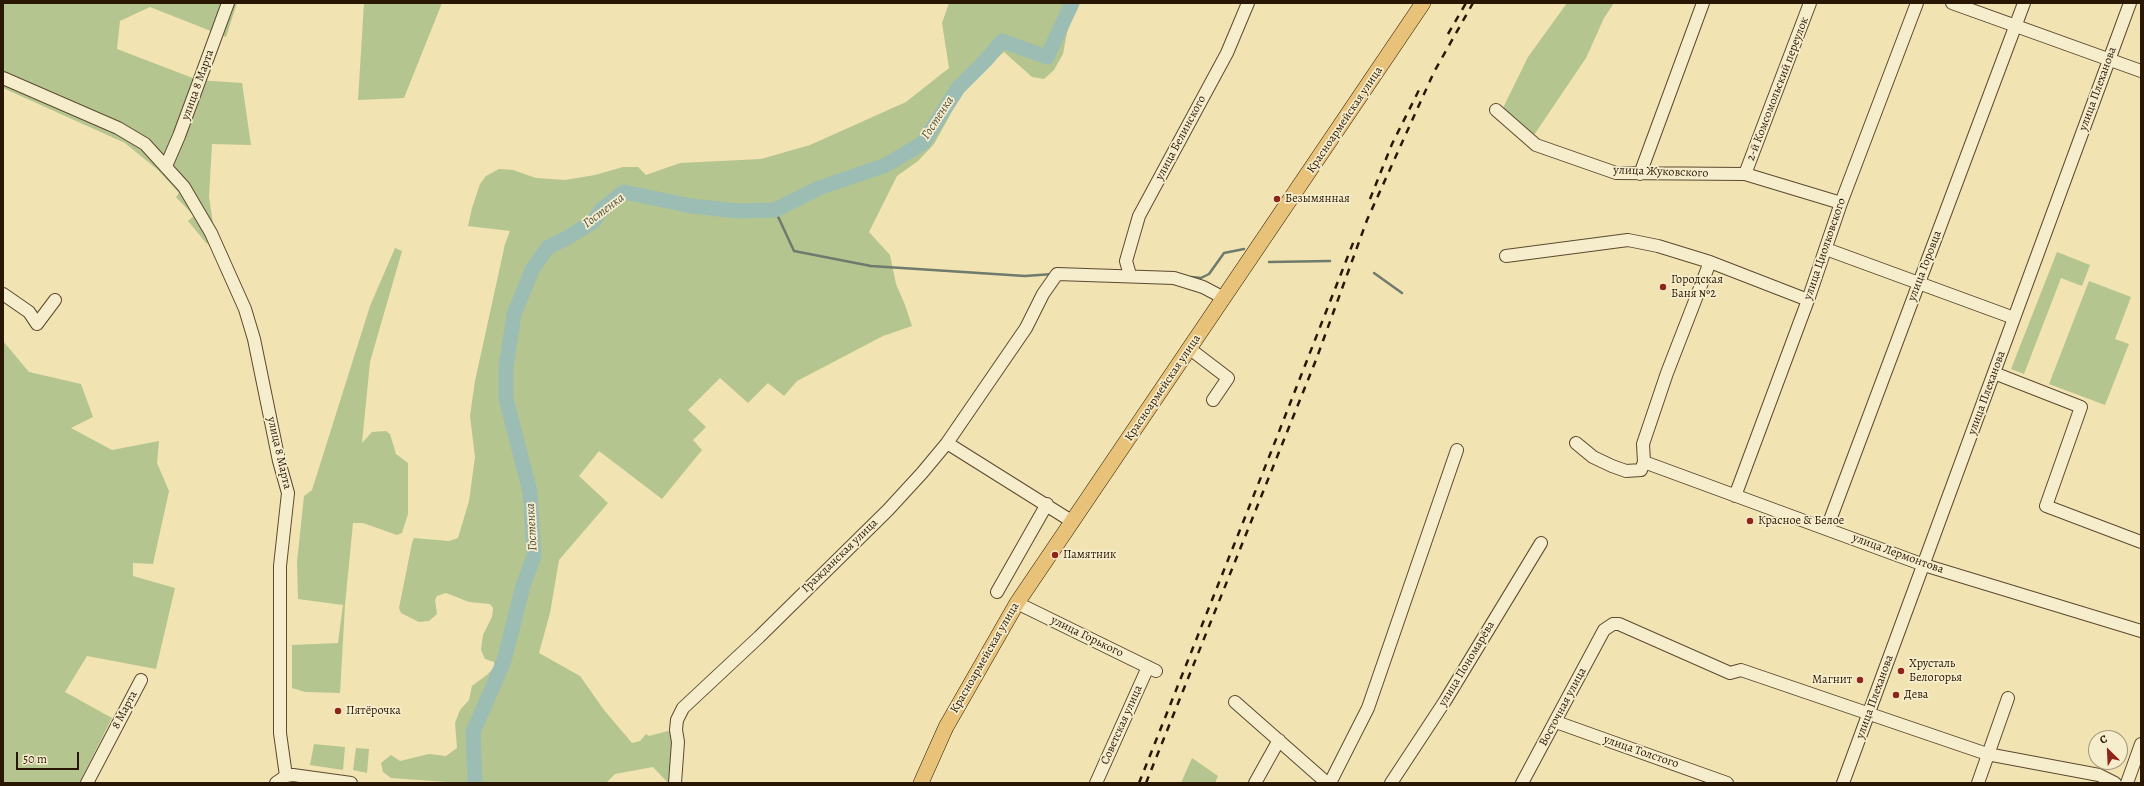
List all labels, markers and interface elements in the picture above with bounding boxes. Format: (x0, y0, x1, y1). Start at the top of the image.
street label: 2-й Комсомольский переулок (1744, 15, 1812, 163)
street label: улица Плеханова (2076, 45, 2120, 133)
street label: улица 8 Марта (179, 48, 217, 122)
street label: Красноармейская улица (1304, 64, 1386, 176)
street label: улица Белинского (1153, 93, 1209, 183)
water label: Гостенка (918, 94, 958, 142)
street label: улица Жуковского (1613, 163, 1709, 181)
water label: Гостенка (580, 190, 628, 232)
place label: Безымянная (1285, 192, 1350, 206)
marker: Безымянная (1272, 194, 1282, 204)
street label: улица Циолковского (1801, 196, 1849, 302)
street label: улица Горовца (1905, 229, 1945, 303)
place label: Городская Баня №2 (1671, 273, 1723, 301)
marker: Городская Баня №2 (1658, 282, 1668, 292)
street label: Красноармейская улица (1122, 332, 1204, 444)
street label: улица Плеханова (1965, 349, 2009, 437)
street label: улица 8 Марта (264, 415, 294, 491)
water label: Гостенка (523, 503, 541, 551)
place label: Красное & Белое (1758, 514, 1844, 528)
street label: Гражданская улица (799, 516, 881, 596)
marker: Красное & Белое (1745, 516, 1755, 526)
street label: улица Лермонтова (1850, 531, 1946, 577)
place label: Памятник (1063, 548, 1116, 562)
marker: Памятник (1050, 550, 1060, 560)
street label: Красноармейская улица (947, 600, 1023, 716)
street label: улица Горького (1048, 613, 1126, 661)
street label: улица Пономарёва (1436, 619, 1498, 709)
street label: улица Плеханова (1853, 653, 1897, 741)
place label: Хрусталь Белогорья (1909, 657, 1962, 685)
street label: Восточная улица (1536, 665, 1590, 749)
marker: Хрусталь Белогорья (1896, 666, 1906, 676)
place label: Магнит (1812, 673, 1852, 687)
marker: Магнит (1855, 675, 1865, 685)
street label: Советская улица (1098, 683, 1146, 767)
place label: Дева (1904, 688, 1928, 702)
street label: 8 Марта (109, 689, 141, 731)
marker: Дева (1891, 690, 1901, 700)
place label: Пятёрочка (346, 704, 401, 718)
marker: Пятёрочка (333, 706, 343, 716)
north arrow (2088, 730, 2128, 770)
text: С (2097, 731, 2109, 748)
street label: улица Толстого (1602, 732, 1680, 772)
scale bar (18, 744, 81, 770)
text: 50 m (23, 751, 47, 767)

